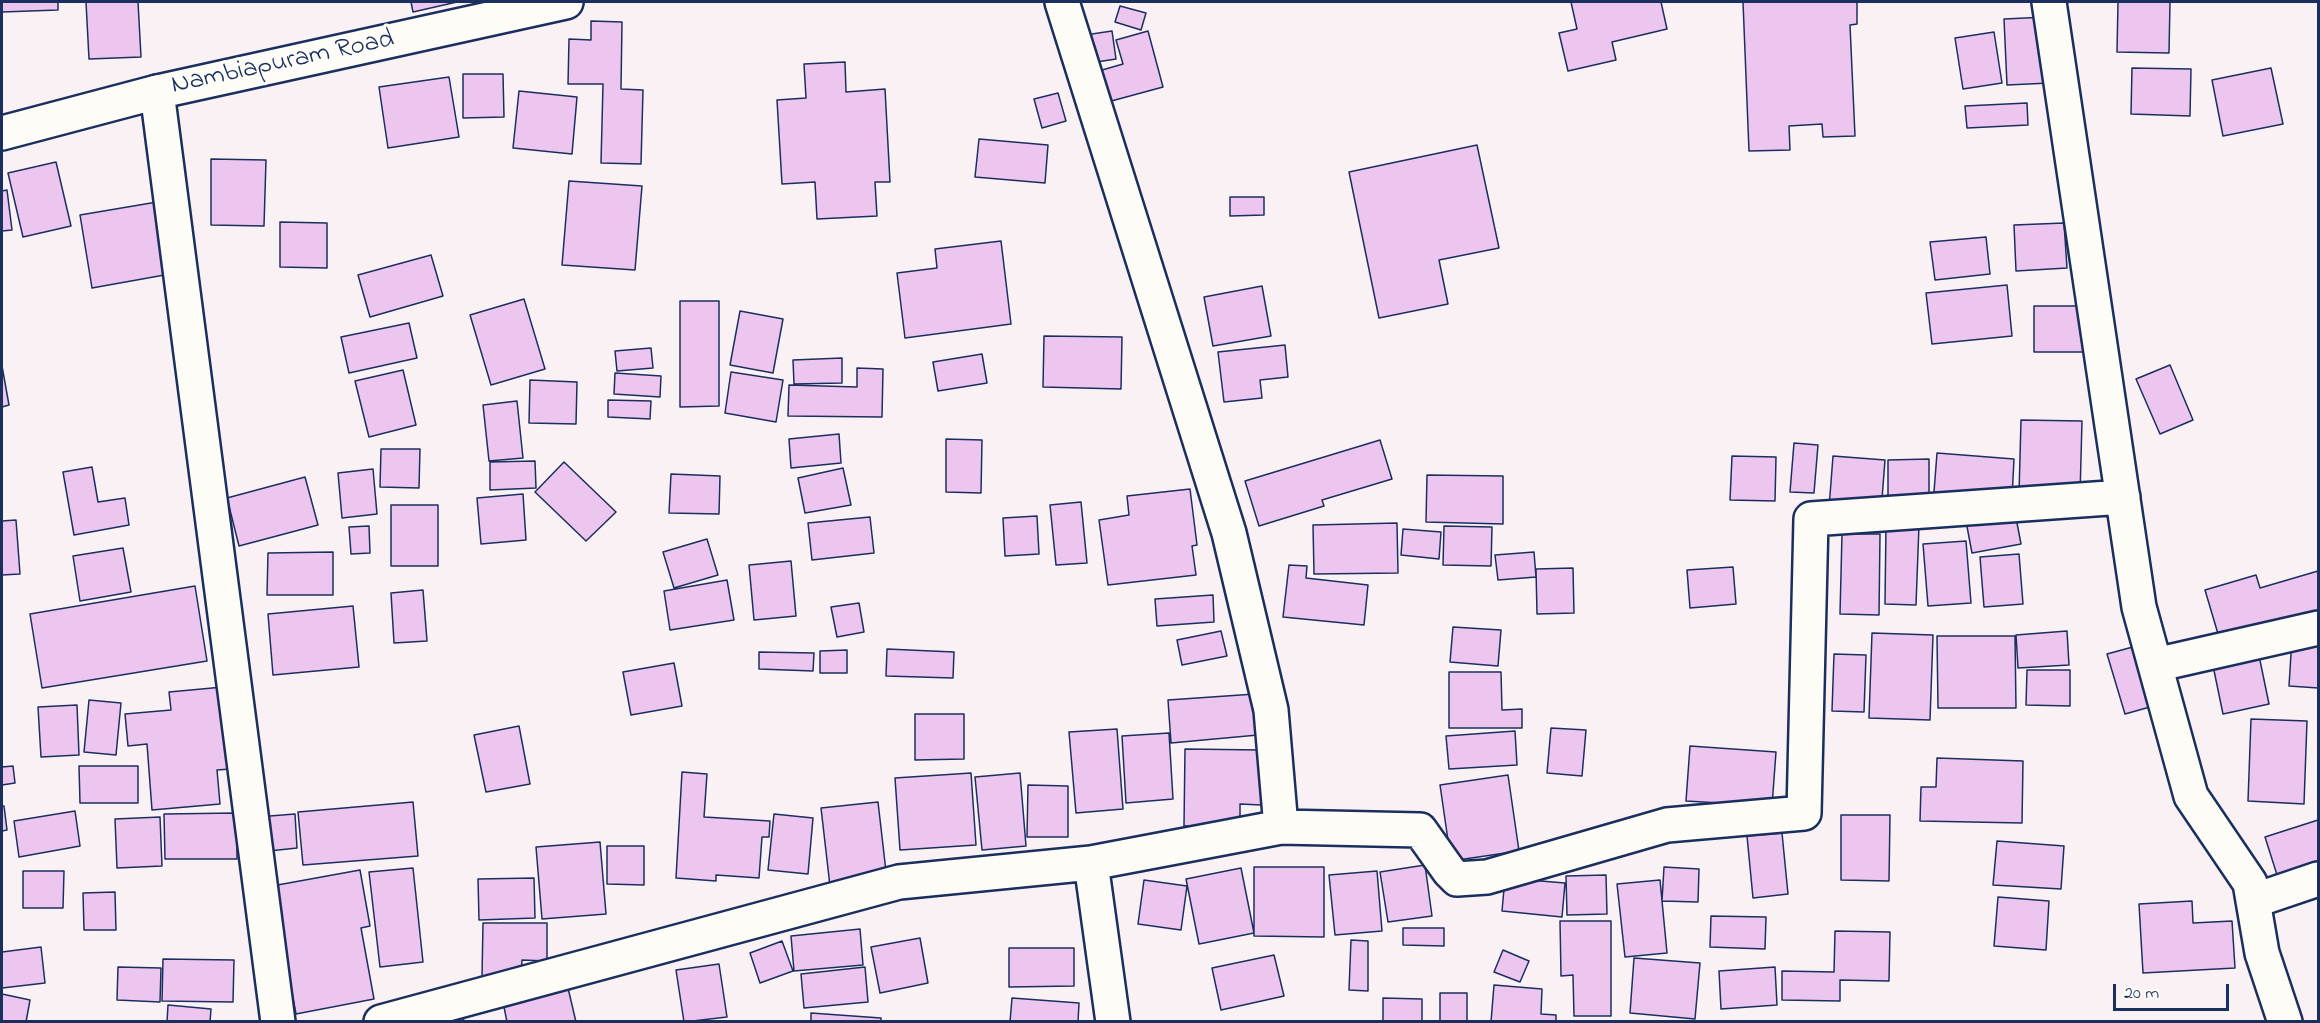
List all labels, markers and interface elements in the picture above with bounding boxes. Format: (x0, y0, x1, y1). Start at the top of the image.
street label: Nambiapuram Road (169, 25, 397, 103)
scale bar (2116, 972, 2232, 1010)
text: 20 m (2124, 981, 2159, 1007)

